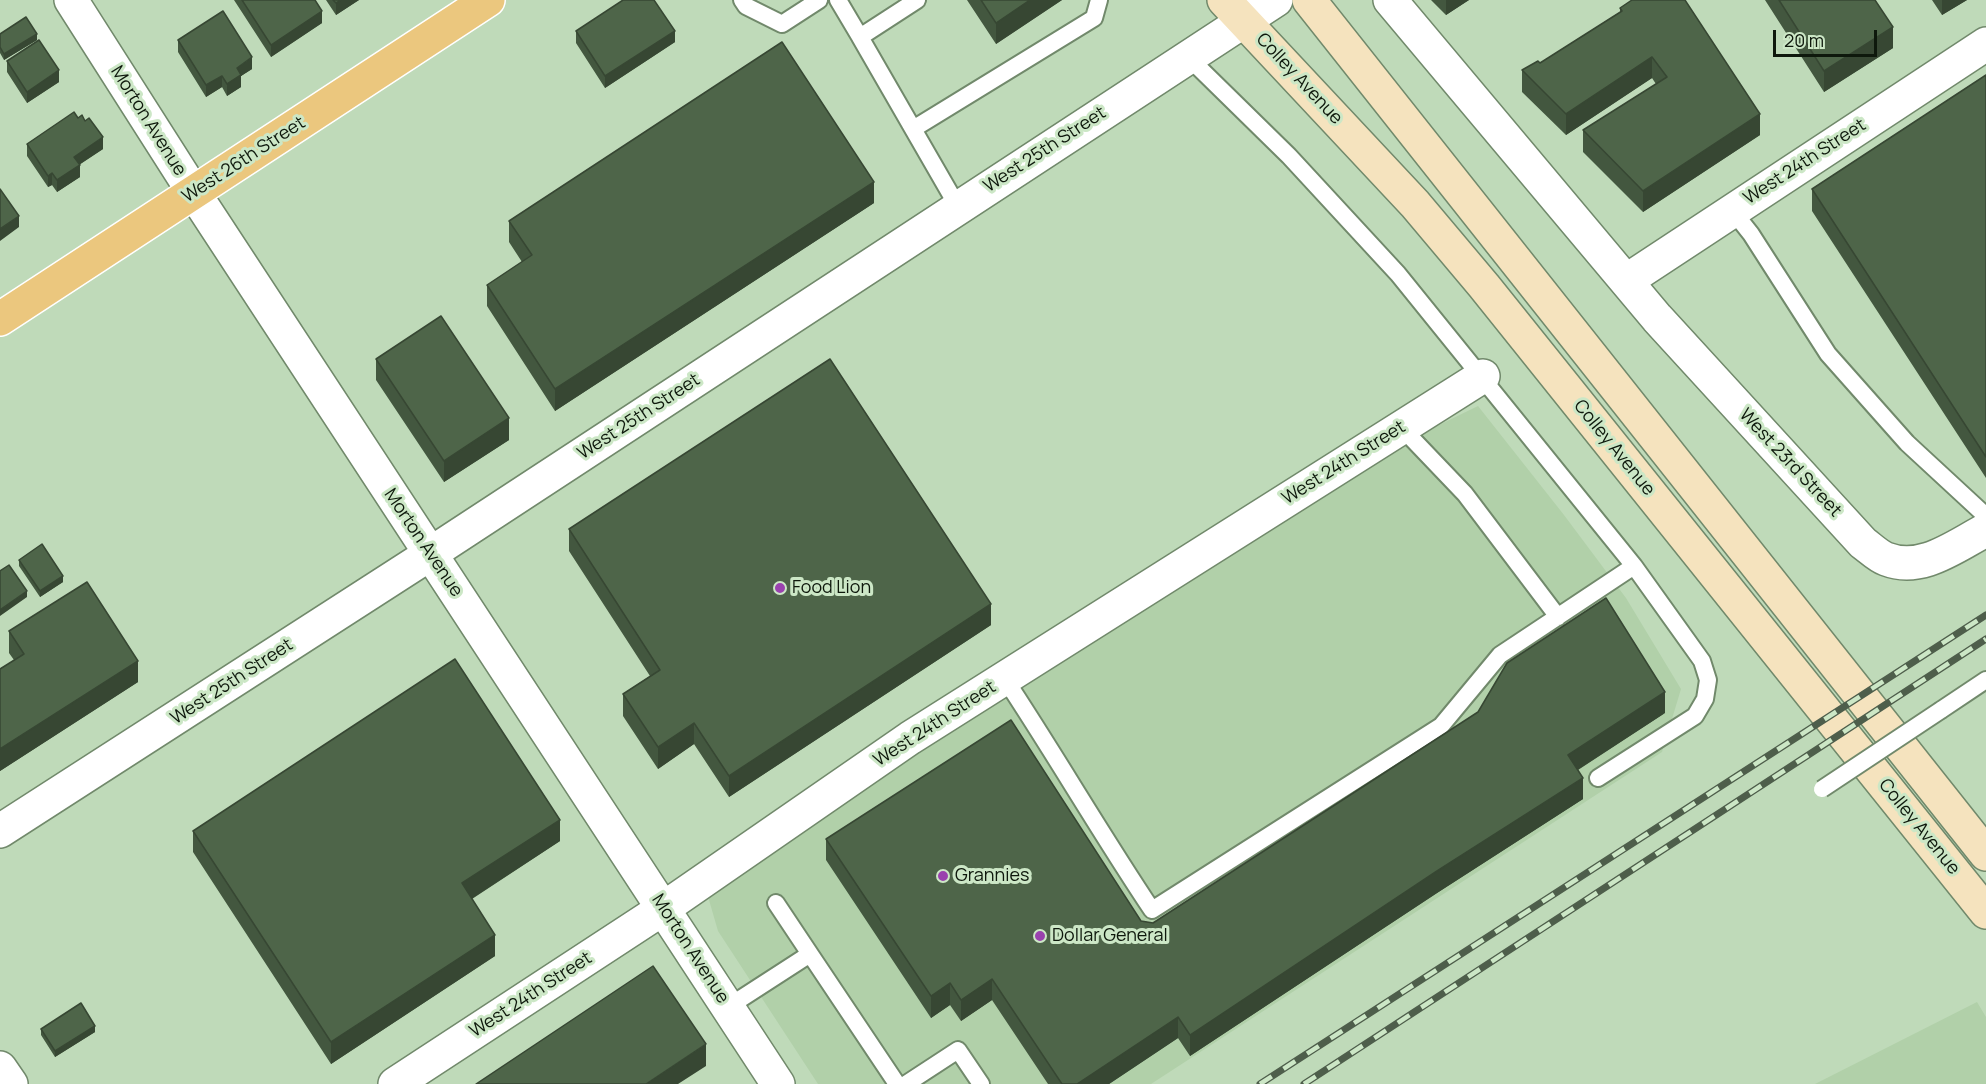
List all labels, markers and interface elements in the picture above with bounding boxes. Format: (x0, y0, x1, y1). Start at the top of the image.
scale bar (1776, 18, 1880, 56)
text: 20 m (1784, 28, 1824, 52)
street label: Colley Avenue (1251, 29, 1347, 129)
street label: Morton Avenue (106, 62, 190, 180)
street label: West 25th Street (980, 102, 1110, 198)
street label: West 26th Street (178, 112, 310, 208)
street label: West 24th Street (1740, 114, 1870, 210)
street label: West 25th Street (574, 369, 704, 465)
street label: Colley Avenue (1569, 396, 1659, 500)
street label: West 23rd Street (1734, 404, 1846, 522)
street label: West 24th Street (1278, 416, 1410, 510)
street label: Morton Avenue (379, 485, 467, 601)
place label: Food Lion (792, 577, 871, 599)
marker: Food Lion (773, 581, 787, 595)
street label: West 25th Street (167, 634, 297, 730)
street label: West 24th Street (870, 676, 1000, 772)
street label: Colley Avenue (1874, 775, 1964, 879)
place label: Grannies (955, 865, 1029, 887)
marker: Grannies (936, 869, 950, 883)
street label: Morton Avenue (647, 890, 733, 1008)
place label: Dollar General (1052, 925, 1168, 947)
marker: Dollar General (1033, 929, 1047, 943)
street label: West 24th Street (466, 947, 596, 1043)

